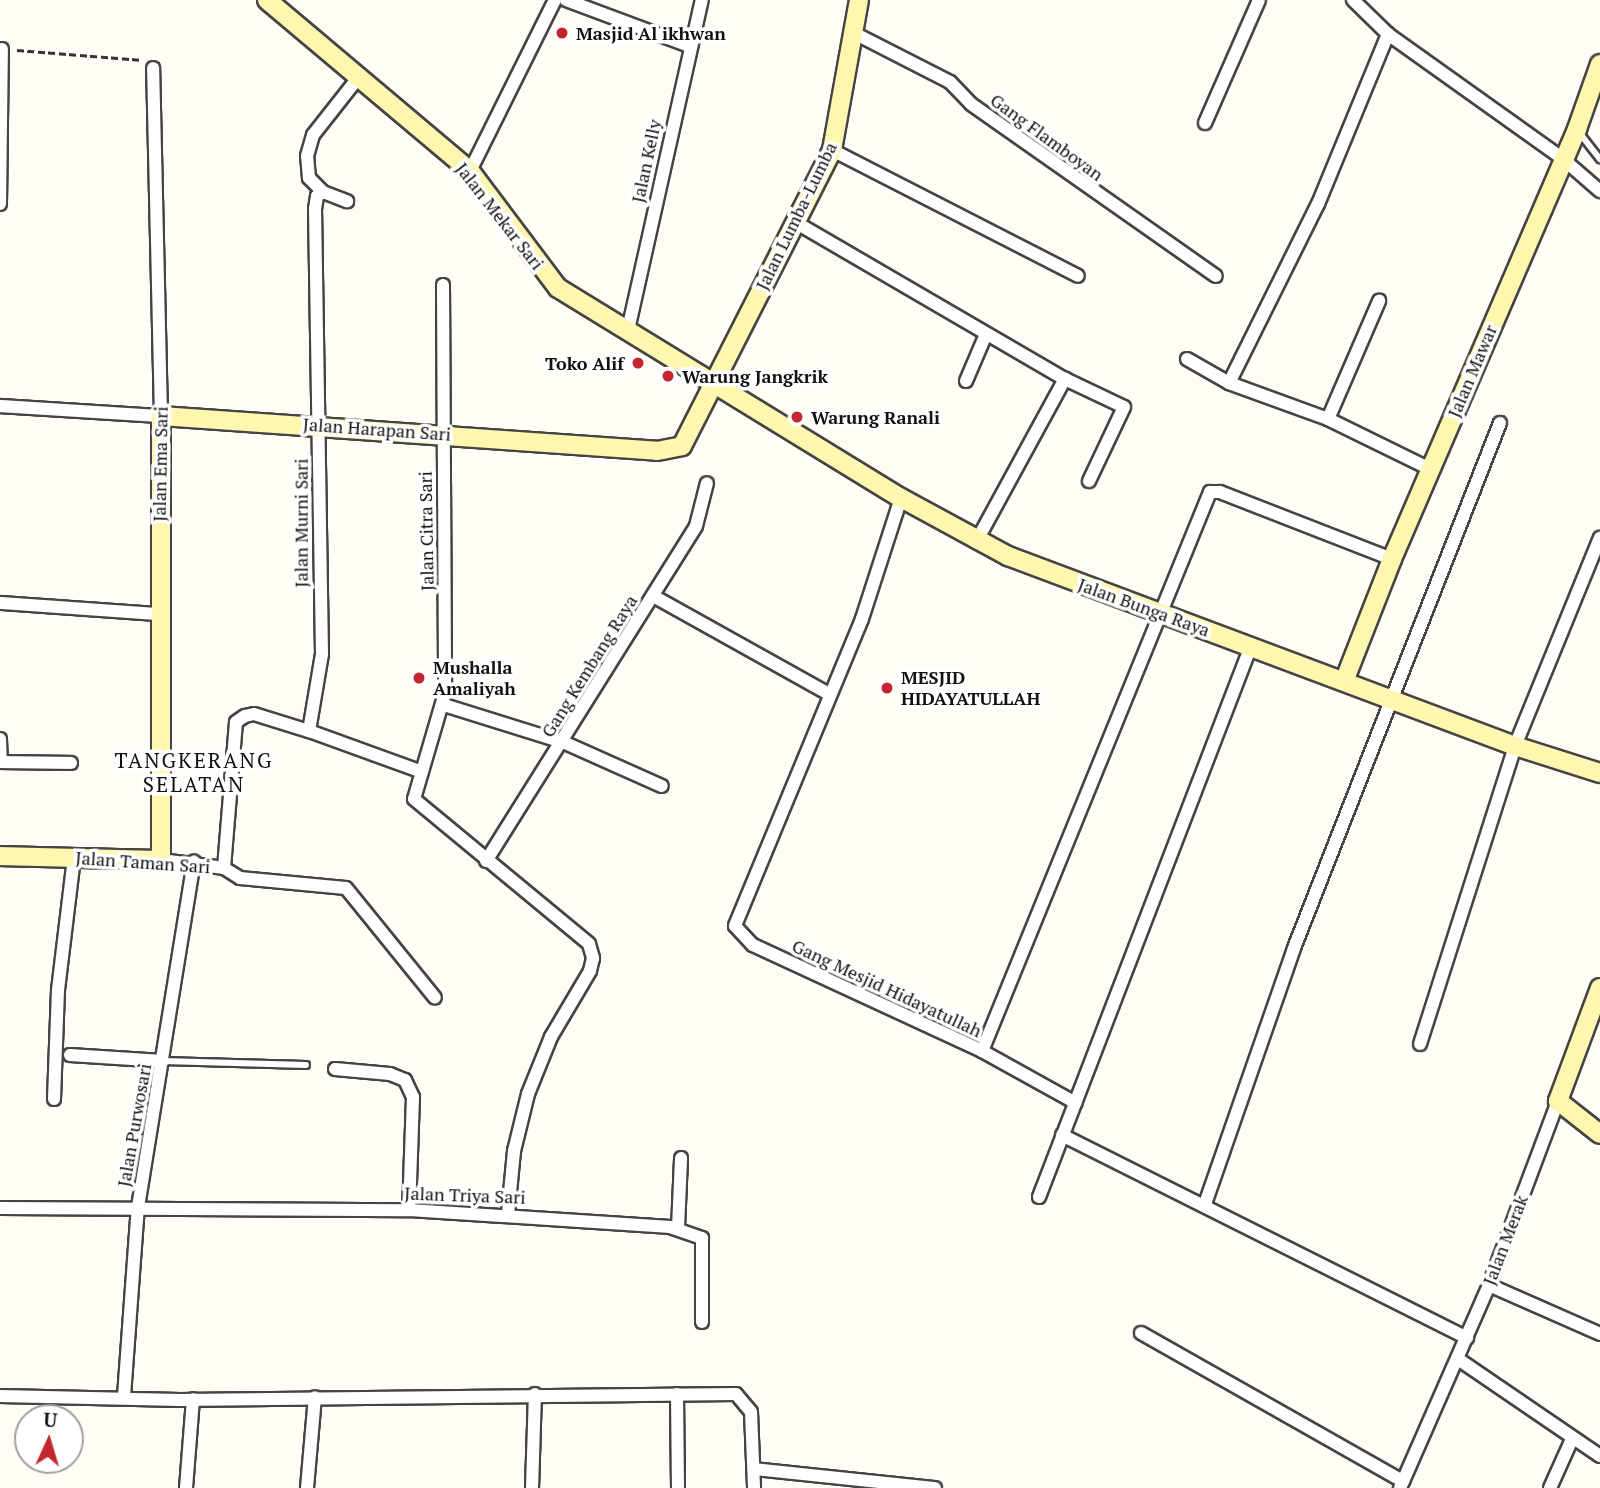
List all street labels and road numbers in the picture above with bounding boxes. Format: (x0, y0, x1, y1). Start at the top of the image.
street label: Gang Flamboyan (986, 89, 1108, 185)
street label: Jalan Kelly (627, 117, 665, 205)
street label: Jalan Lumba-Lumba (751, 139, 841, 293)
street label: Jalan Mekar Sari (451, 158, 549, 274)
street label: Jalan Mawar (1443, 321, 1501, 421)
street label: Jalan Ema Sari (148, 406, 172, 522)
street label: Jalan Harapan Sari (302, 413, 452, 445)
street label: Jalan Murni Sari (290, 458, 312, 588)
street label: Jalan Citra Sari (414, 471, 438, 591)
street label: Jalan Bunga Raya (1075, 573, 1213, 641)
street label: Gang Kembang Raya (537, 591, 641, 741)
street label: Jalan Taman Sari (75, 847, 211, 877)
street label: Gang Mesjid Hidayatullah (789, 935, 985, 1041)
street label: Jalan Purwosari (113, 1062, 155, 1188)
street label: Jalan Triya Sari (404, 1182, 526, 1208)
street label: Jalan Merak (1478, 1192, 1532, 1288)

